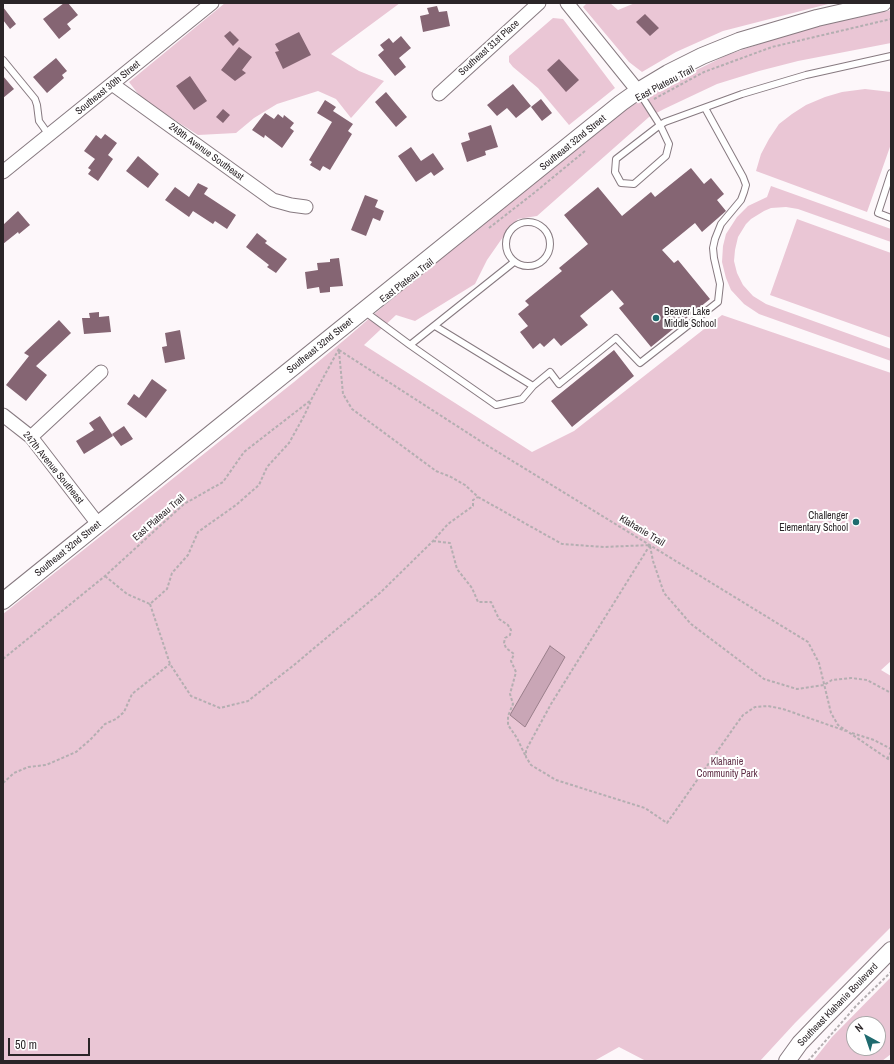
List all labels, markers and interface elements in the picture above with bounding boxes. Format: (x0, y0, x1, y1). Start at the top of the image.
street label: Southeast 31st Place (456, 18, 522, 78)
street label: Southeast 30th Street (73, 58, 143, 118)
street label: East Plateau Trail (634, 63, 696, 105)
street label: Southeast 32nd Street (538, 113, 608, 173)
street label: 249th Avenue Southeast (166, 121, 246, 183)
street label: East Plateau Trail (378, 256, 436, 306)
place label: Beaver Lake Middle School (664, 306, 716, 330)
marker: Beaver Lake Middle School (651, 313, 661, 323)
street label: Southeast 32nd Street (285, 316, 355, 376)
street label: 247th Avenue Southeast (20, 429, 86, 507)
street label: East Plateau Trail (131, 492, 187, 544)
place label: Challenger Elementary School (779, 510, 848, 534)
street label: Klahanie Trail (617, 513, 667, 549)
marker: Challenger Elementary School (851, 517, 861, 527)
street label: Southeast 32nd Street (33, 519, 103, 579)
park label: Klahanie Community Park (696, 756, 758, 780)
street label: Southeast Klahanie Boulevard (795, 961, 881, 1049)
north arrow (846, 1016, 886, 1056)
text: N (852, 1020, 866, 1035)
scale bar (10, 1030, 92, 1056)
text: 50 m (15, 1037, 37, 1053)

